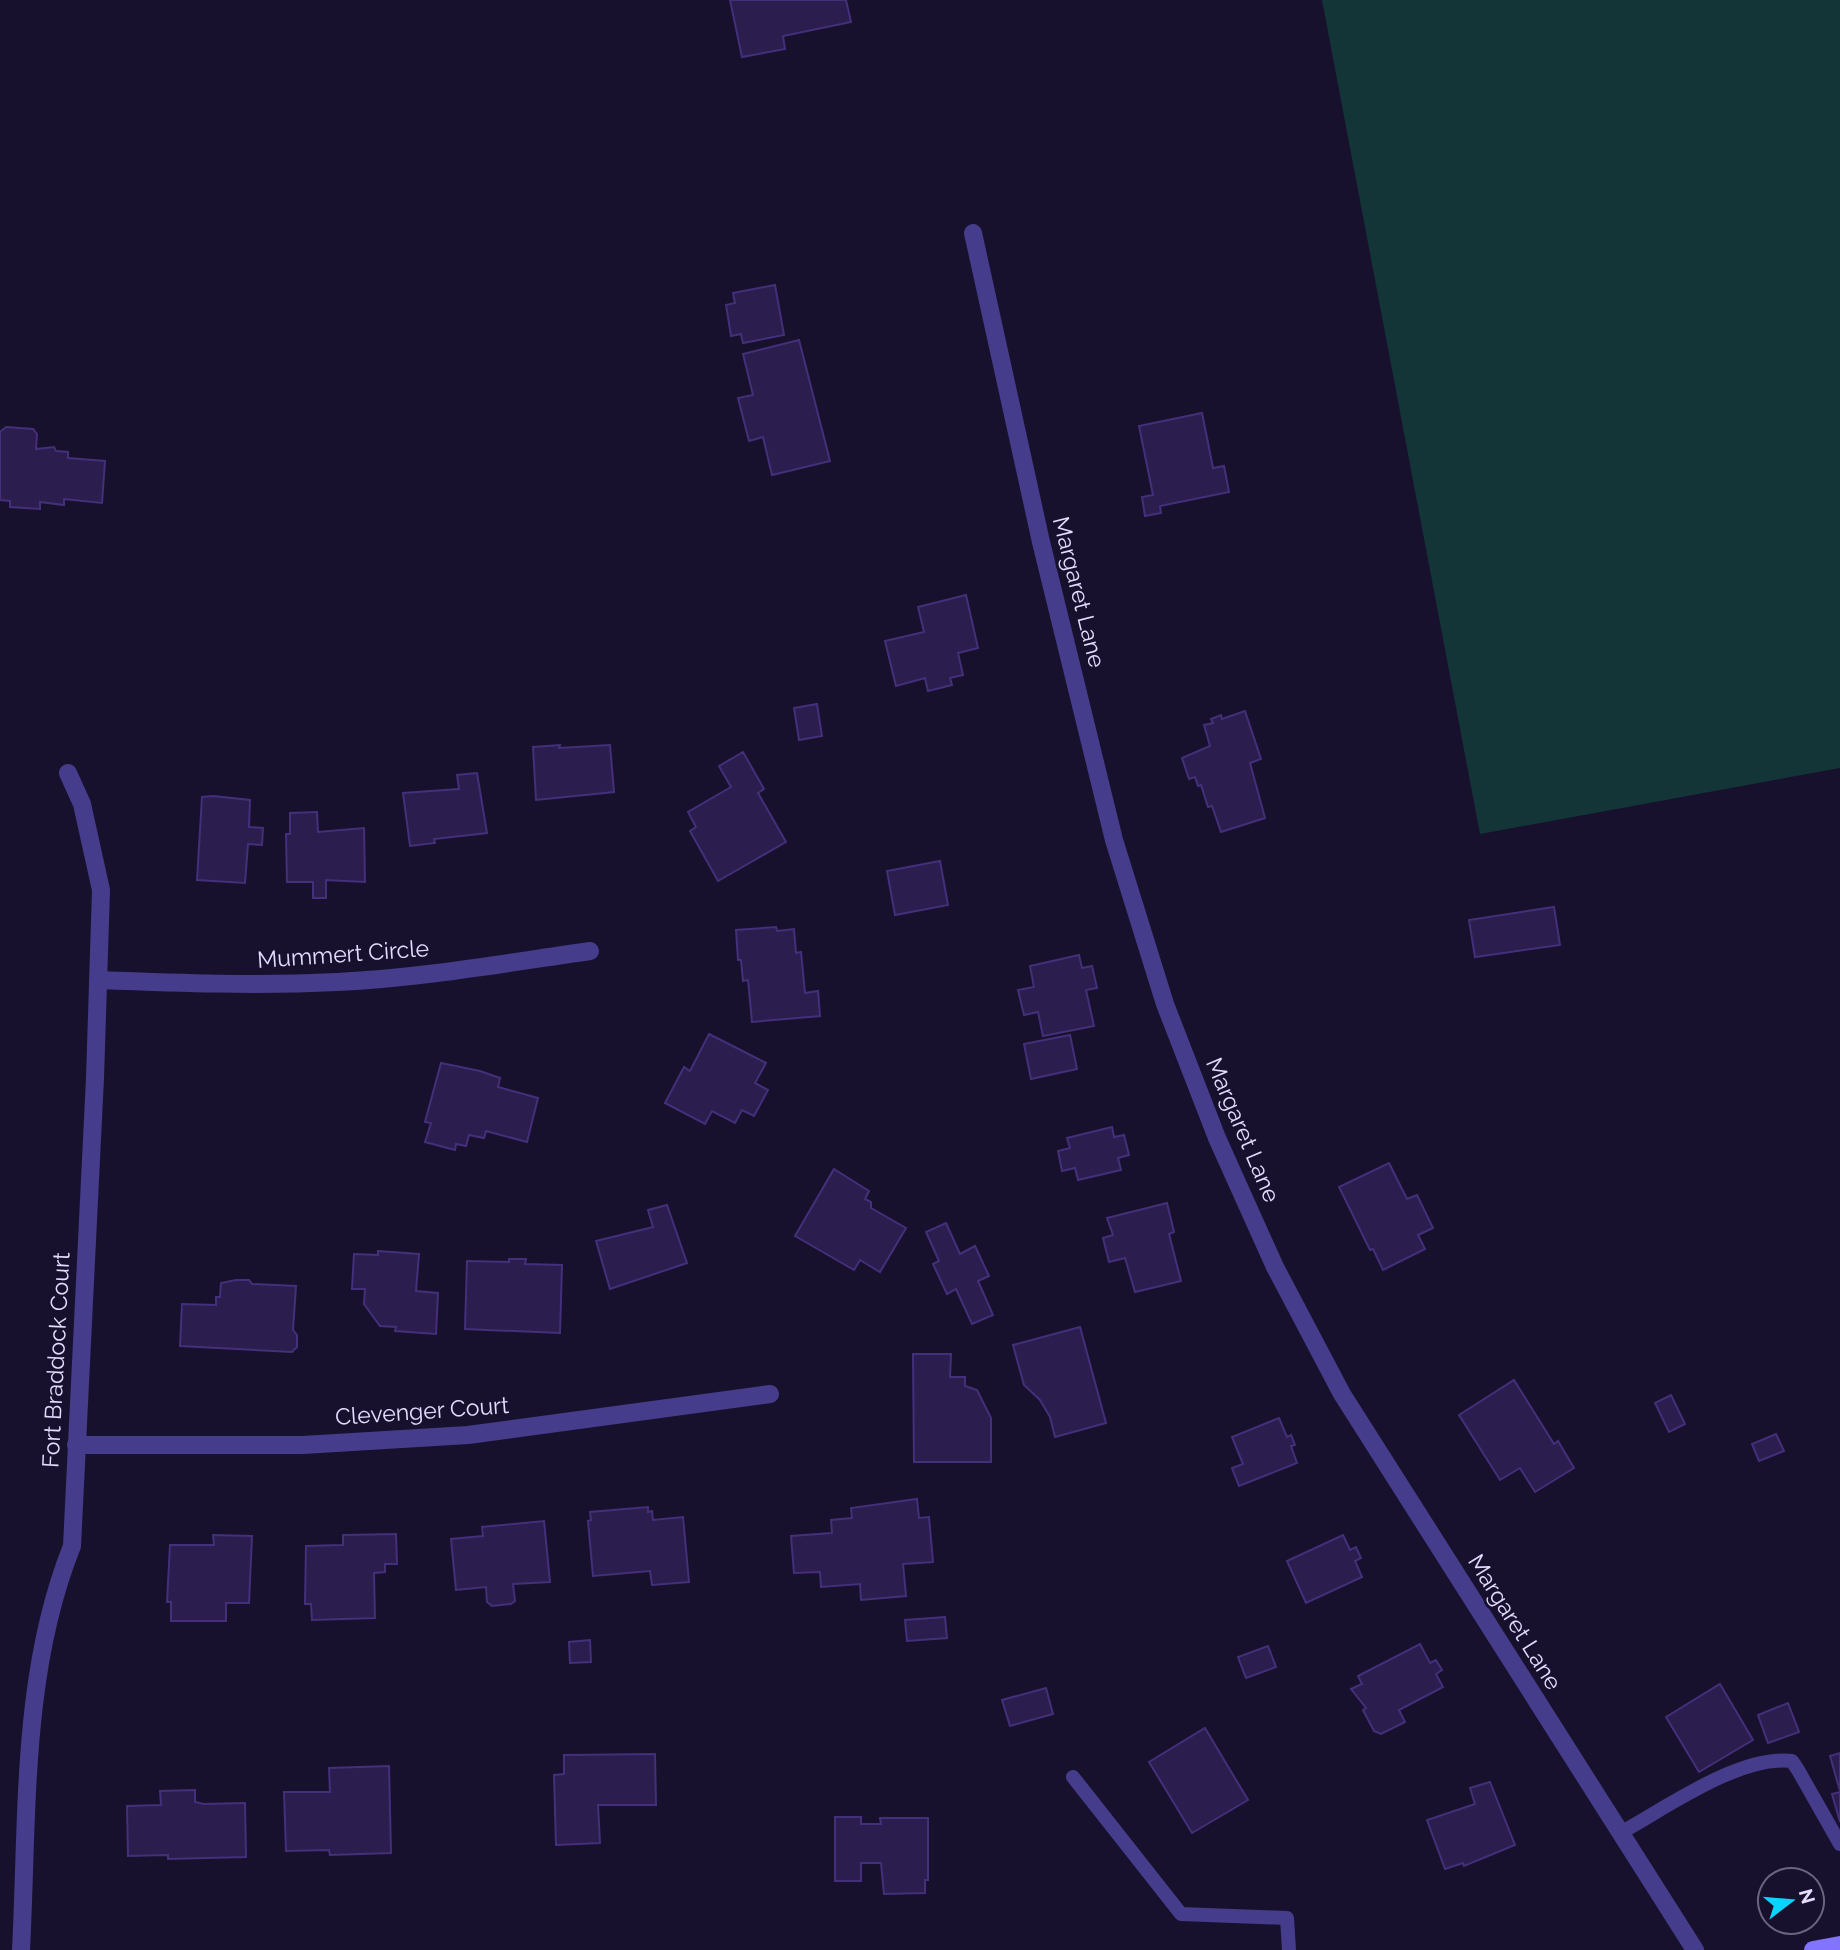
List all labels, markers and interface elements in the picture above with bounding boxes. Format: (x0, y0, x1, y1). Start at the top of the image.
street label: Margaret Lane (1048, 514, 1111, 670)
street label: Mummert Circle (256, 934, 430, 973)
street label: Margaret Lane (1201, 1053, 1286, 1206)
street label: Fort Braddock Court (36, 1251, 75, 1468)
street label: Clevenger Court (334, 1391, 510, 1430)
street label: Margaret Lane (1463, 1549, 1568, 1694)
north arrow (1756, 1866, 1826, 1936)
text: N (1795, 1886, 1820, 1906)

